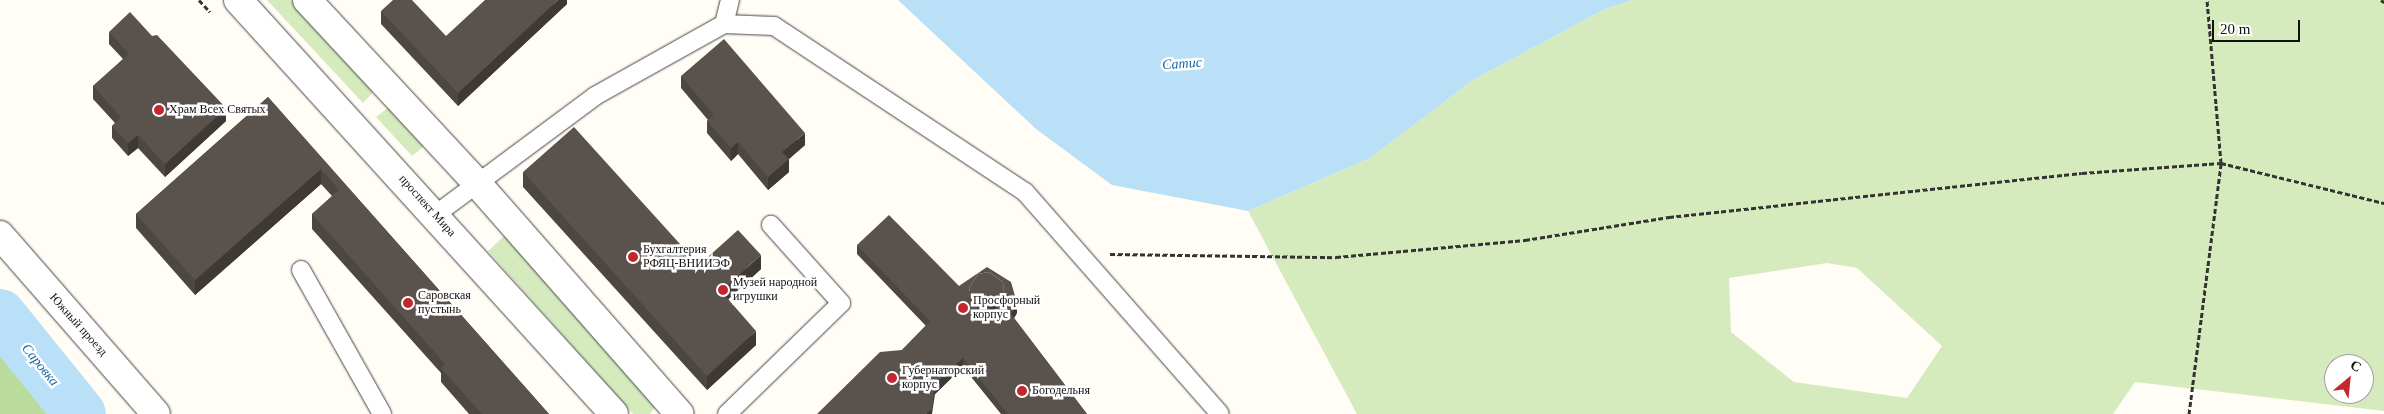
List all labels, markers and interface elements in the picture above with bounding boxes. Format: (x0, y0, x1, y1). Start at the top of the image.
scale bar (2214, 10, 2302, 42)
text: 20 m (2220, 21, 2250, 37)
water label: Сатис (1162, 54, 1202, 74)
place label: Храм Всех Святых (169, 103, 266, 117)
marker: Храм Всех Святых (153, 104, 165, 116)
street label: проспект Мира (396, 172, 458, 240)
place label: Бухгалтерия РФЯЦ-ВНИИЭФ (643, 243, 730, 271)
marker: Бухгалтерия РФЯЦ-ВНИИЭФ (627, 251, 639, 263)
place label: Музей народной игрушки (733, 276, 817, 304)
marker: Музей народной игрушки (717, 284, 729, 296)
place label: Саровская пустынь (418, 289, 471, 317)
street label: Южный проезд (46, 291, 110, 359)
place label: Просфорный корпус (973, 294, 1040, 322)
marker: Саровская пустынь (402, 297, 414, 309)
marker: Просфорный корпус (957, 302, 969, 314)
water label: Саровка (18, 340, 62, 390)
north arrow (2324, 354, 2374, 404)
text: С (2348, 357, 2364, 375)
place label: Губернаторский корпус (902, 364, 984, 392)
marker: Губернаторский корпус (886, 372, 898, 384)
place label: Богодельня (1032, 384, 1090, 398)
marker: Богодельня (1016, 385, 1028, 397)

